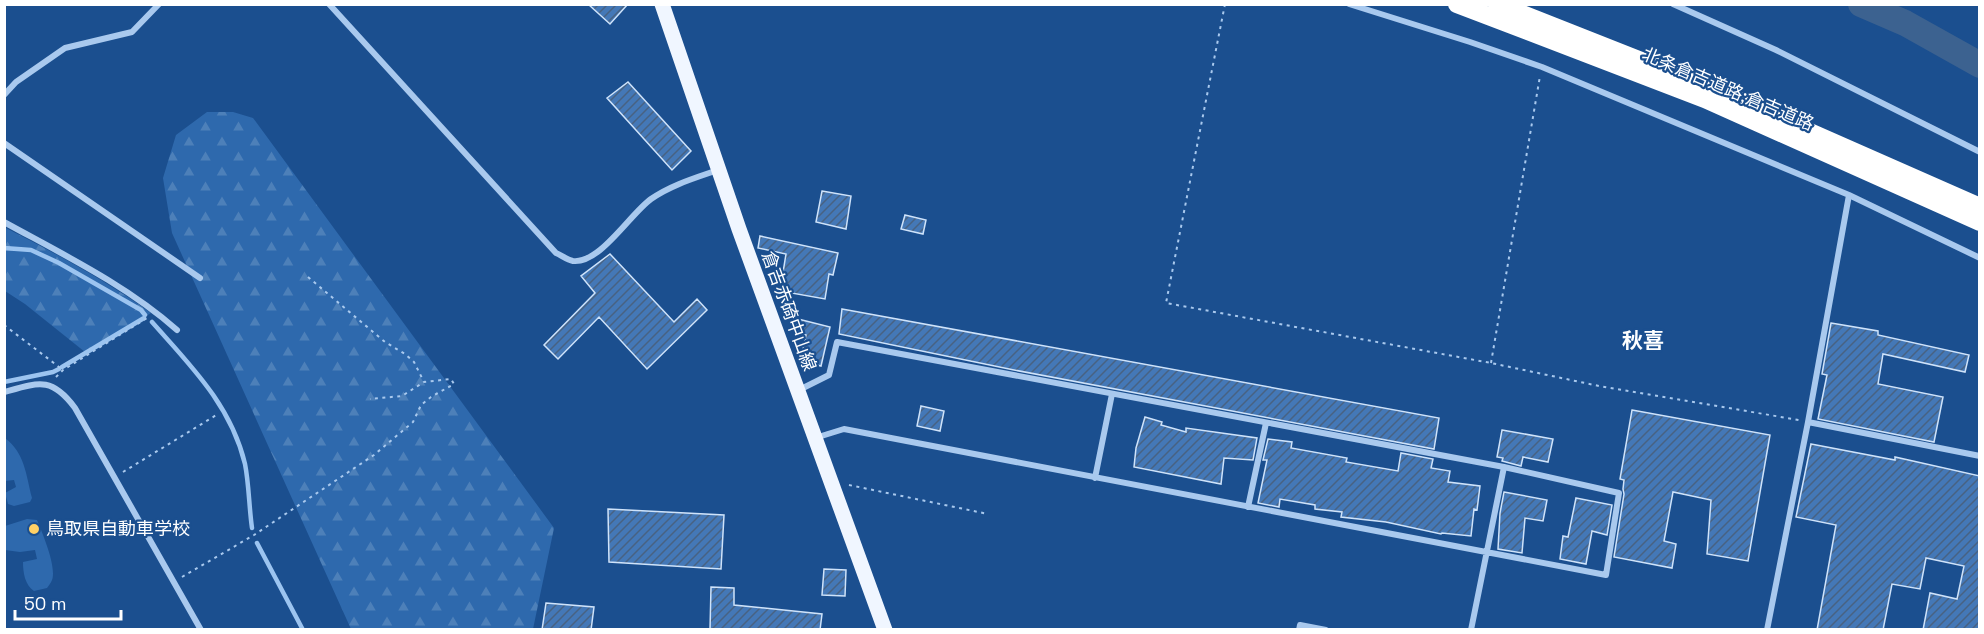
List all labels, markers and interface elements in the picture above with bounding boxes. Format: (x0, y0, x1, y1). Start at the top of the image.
street label: 北条倉吉道路;倉吉道路 (1639, 42, 1818, 135)
street label: 倉吉赤碕中山線 (757, 248, 822, 374)
district label: 秋喜 (1622, 327, 1664, 354)
place label: 鳥取県自動車学校 (46, 517, 190, 540)
marker: 鳥取県自動車学校 (27, 522, 41, 536)
scale bar (15, 583, 122, 621)
text: 50 m (24, 592, 66, 615)

